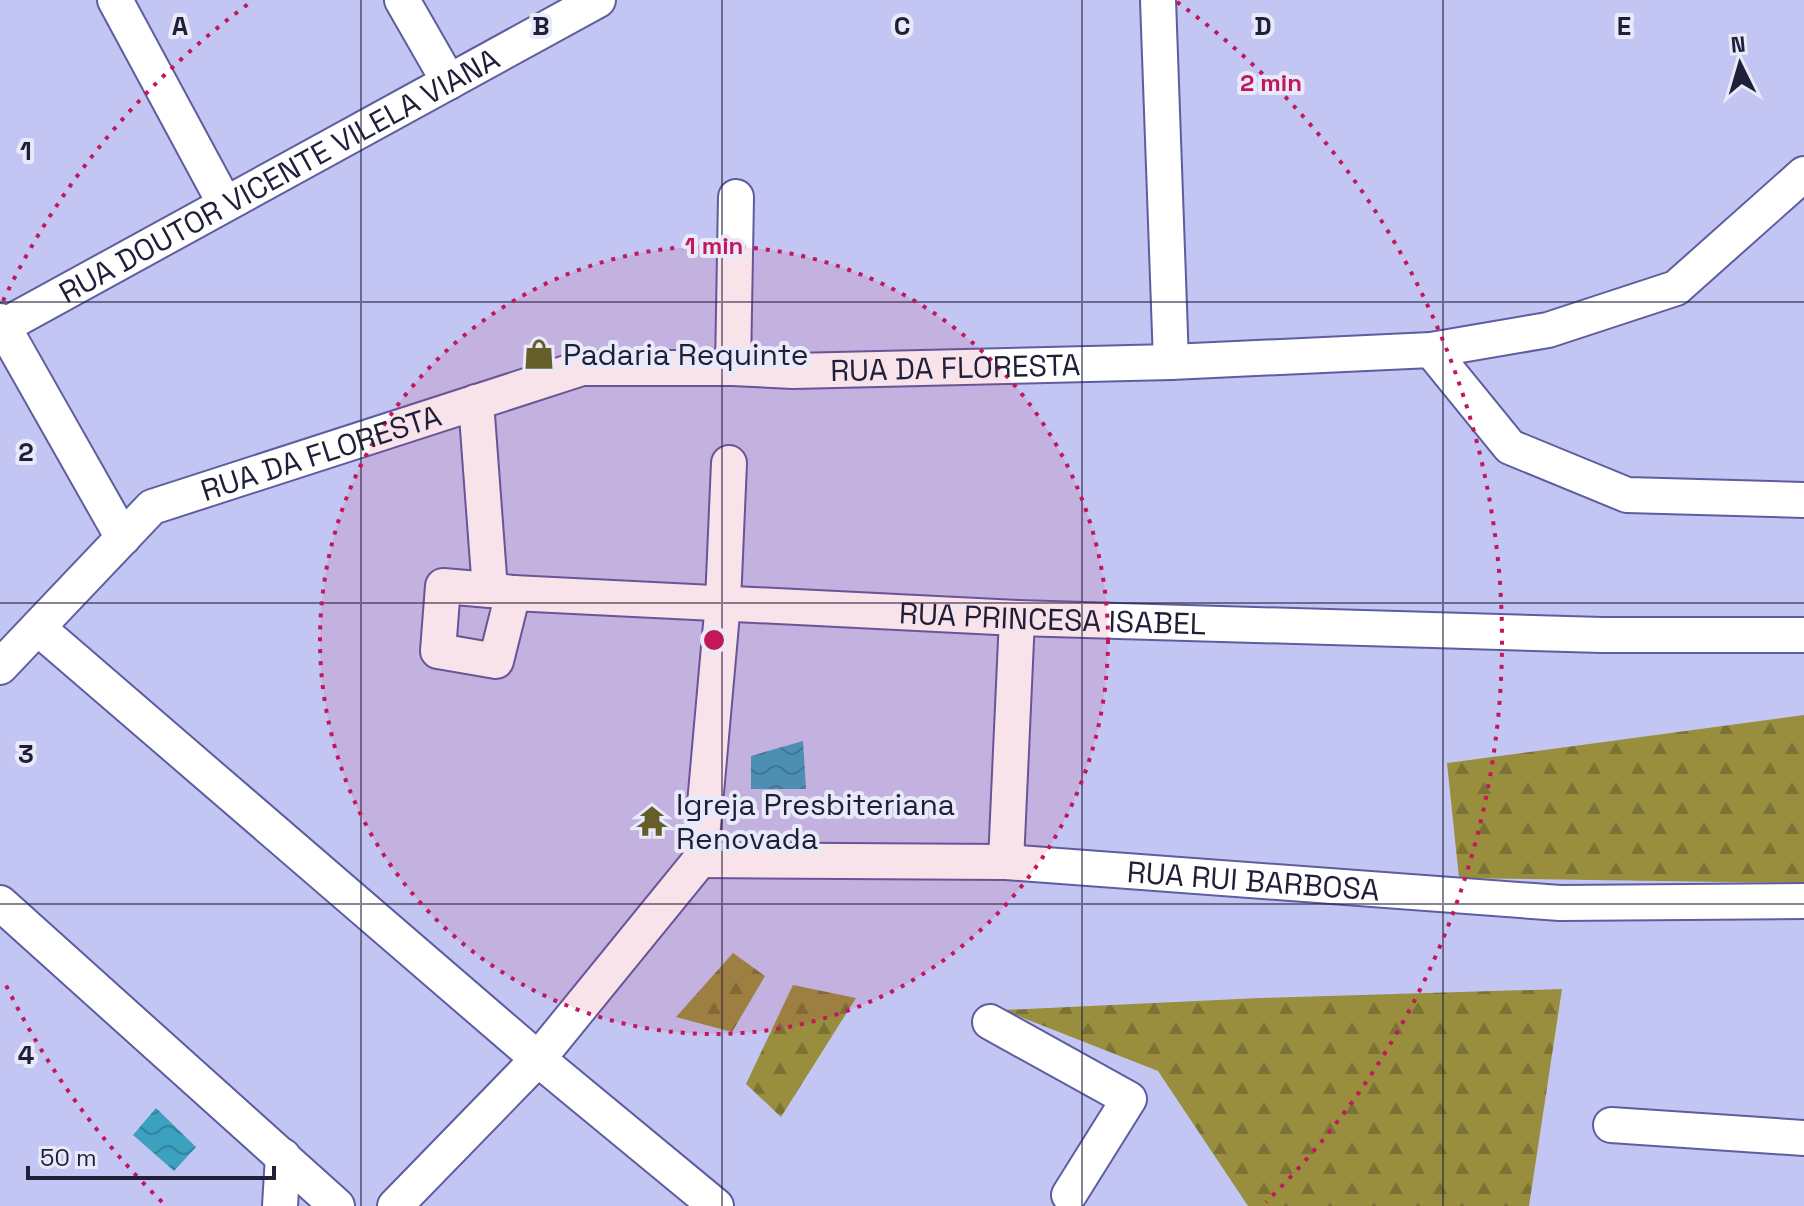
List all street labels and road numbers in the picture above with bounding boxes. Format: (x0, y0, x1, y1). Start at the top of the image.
street label: RUA DOUTOR VICENTE VILELA VIANA (52, 39, 506, 312)
street label: RUA DA FLORESTA (830, 345, 1081, 390)
street label: RUA DA FLORESTA (196, 395, 446, 510)
street label: RUA PRINCESA ISABEL (898, 593, 1207, 643)
street label: RUA RUI BARBOSA (1126, 852, 1381, 909)

